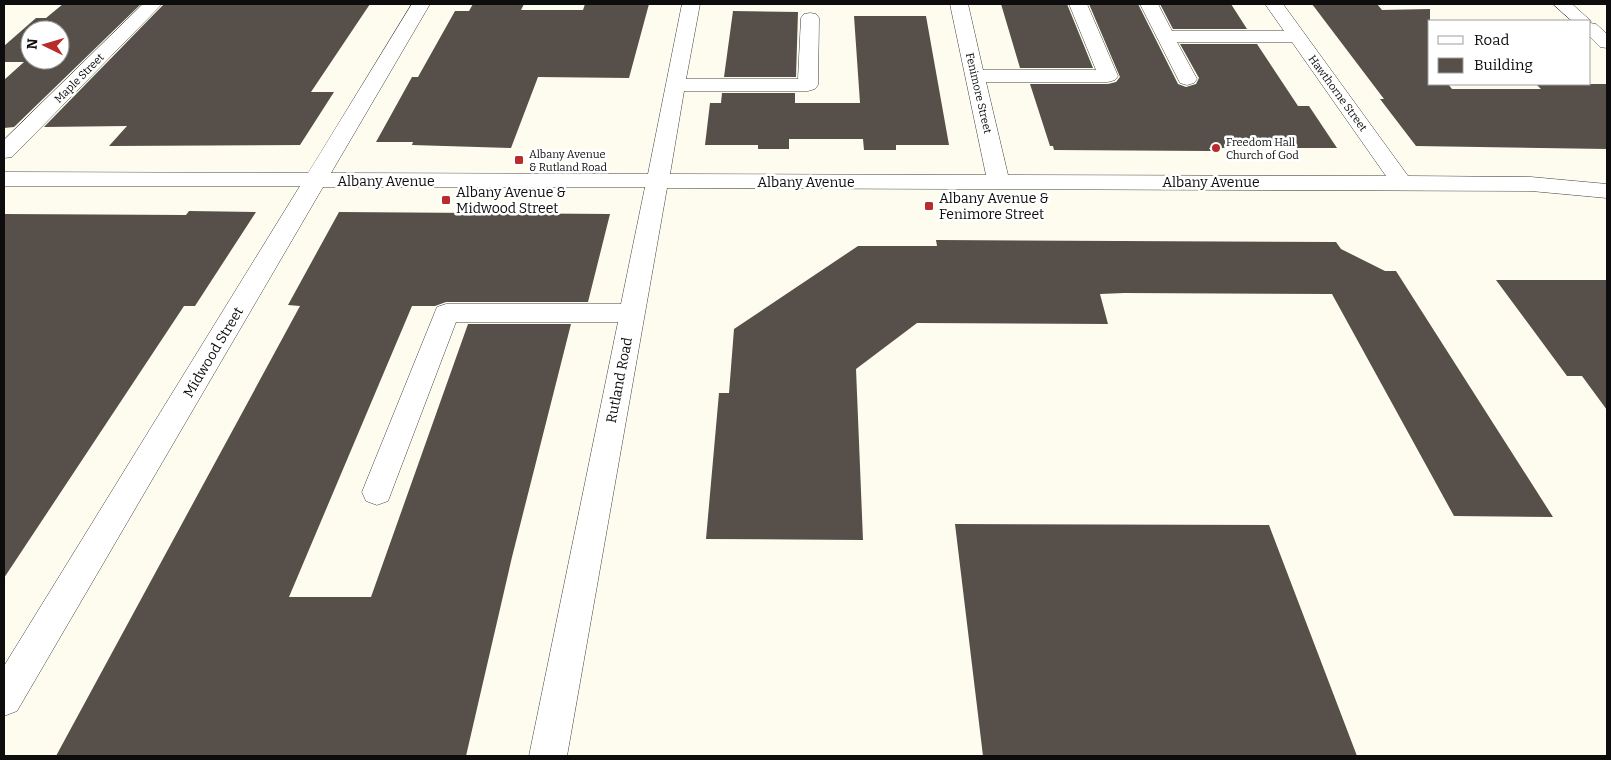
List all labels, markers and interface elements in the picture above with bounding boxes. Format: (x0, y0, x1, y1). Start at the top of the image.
north arrow (20, 20, 70, 70)
legend (1428, 20, 1591, 85)
text: Road (1474, 31, 1509, 49)
text: N (24, 38, 42, 50)
street label: Maple Street (52, 51, 107, 106)
street label: Fenimore Street (963, 51, 994, 135)
street label: Hawthorne Street (1306, 53, 1370, 134)
text: Building (1474, 56, 1533, 74)
place label: Freedom Hall Church of God (1226, 136, 1299, 162)
marker: Freedom Hall Church of God (1210, 142, 1222, 154)
place label: Albany Avenue & Rutland Road (529, 148, 608, 174)
marker: Albany Avenue & Rutland Road (513, 154, 525, 166)
street label: Albany Avenue (337, 173, 435, 190)
street label: Albany Avenue (757, 174, 855, 191)
street label: Albany Avenue (1162, 174, 1260, 191)
place label: Albany Avenue & Midwood Street (456, 184, 566, 217)
place label: Albany Avenue & Fenimore Street (939, 190, 1049, 223)
marker: Albany Avenue & Midwood Street (440, 194, 452, 206)
marker: Albany Avenue & Fenimore Street (923, 200, 935, 212)
street label: Midwood Street (180, 304, 247, 401)
street label: Rutland Road (603, 336, 636, 424)

